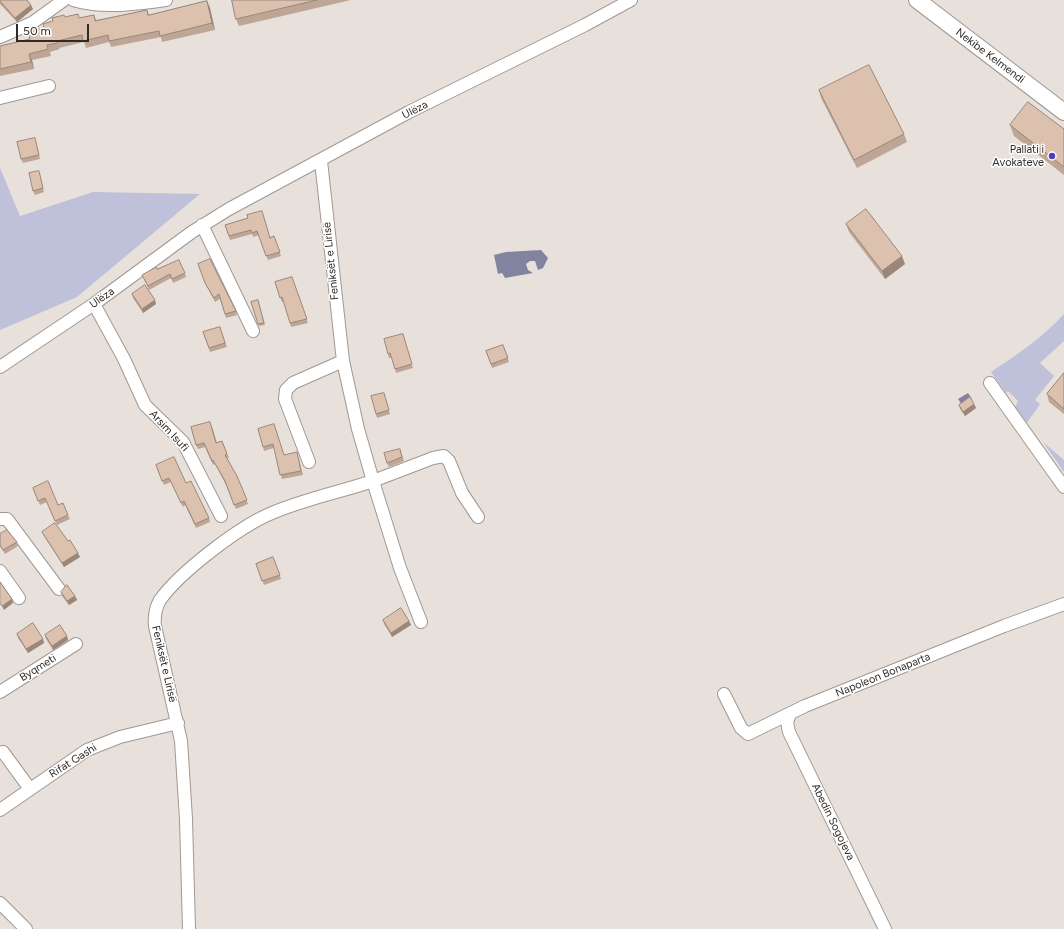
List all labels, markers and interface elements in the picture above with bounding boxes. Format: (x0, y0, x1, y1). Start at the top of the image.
scale bar (18, 16, 91, 42)
text: 50 m (23, 24, 51, 38)
street label: Nekibe Kelmendi (953, 26, 1027, 86)
street label: Ulëza (400, 98, 430, 122)
place label: Pallati i Avokateve (992, 143, 1044, 169)
marker: Pallati i Avokateve (1047, 151, 1057, 161)
street label: Feniksët e Lirisë (320, 221, 342, 301)
street label: Ulëza (87, 285, 117, 311)
street label: Arsim Isufi (147, 408, 191, 454)
street label: Feniksët e Lirisë (149, 624, 179, 704)
street label: Napoleon Bonaparta (834, 650, 932, 700)
street label: Byqmeti (17, 652, 59, 684)
street label: Rifat Gashi (47, 741, 99, 781)
street label: Abedin Sogojeva (809, 781, 857, 863)

